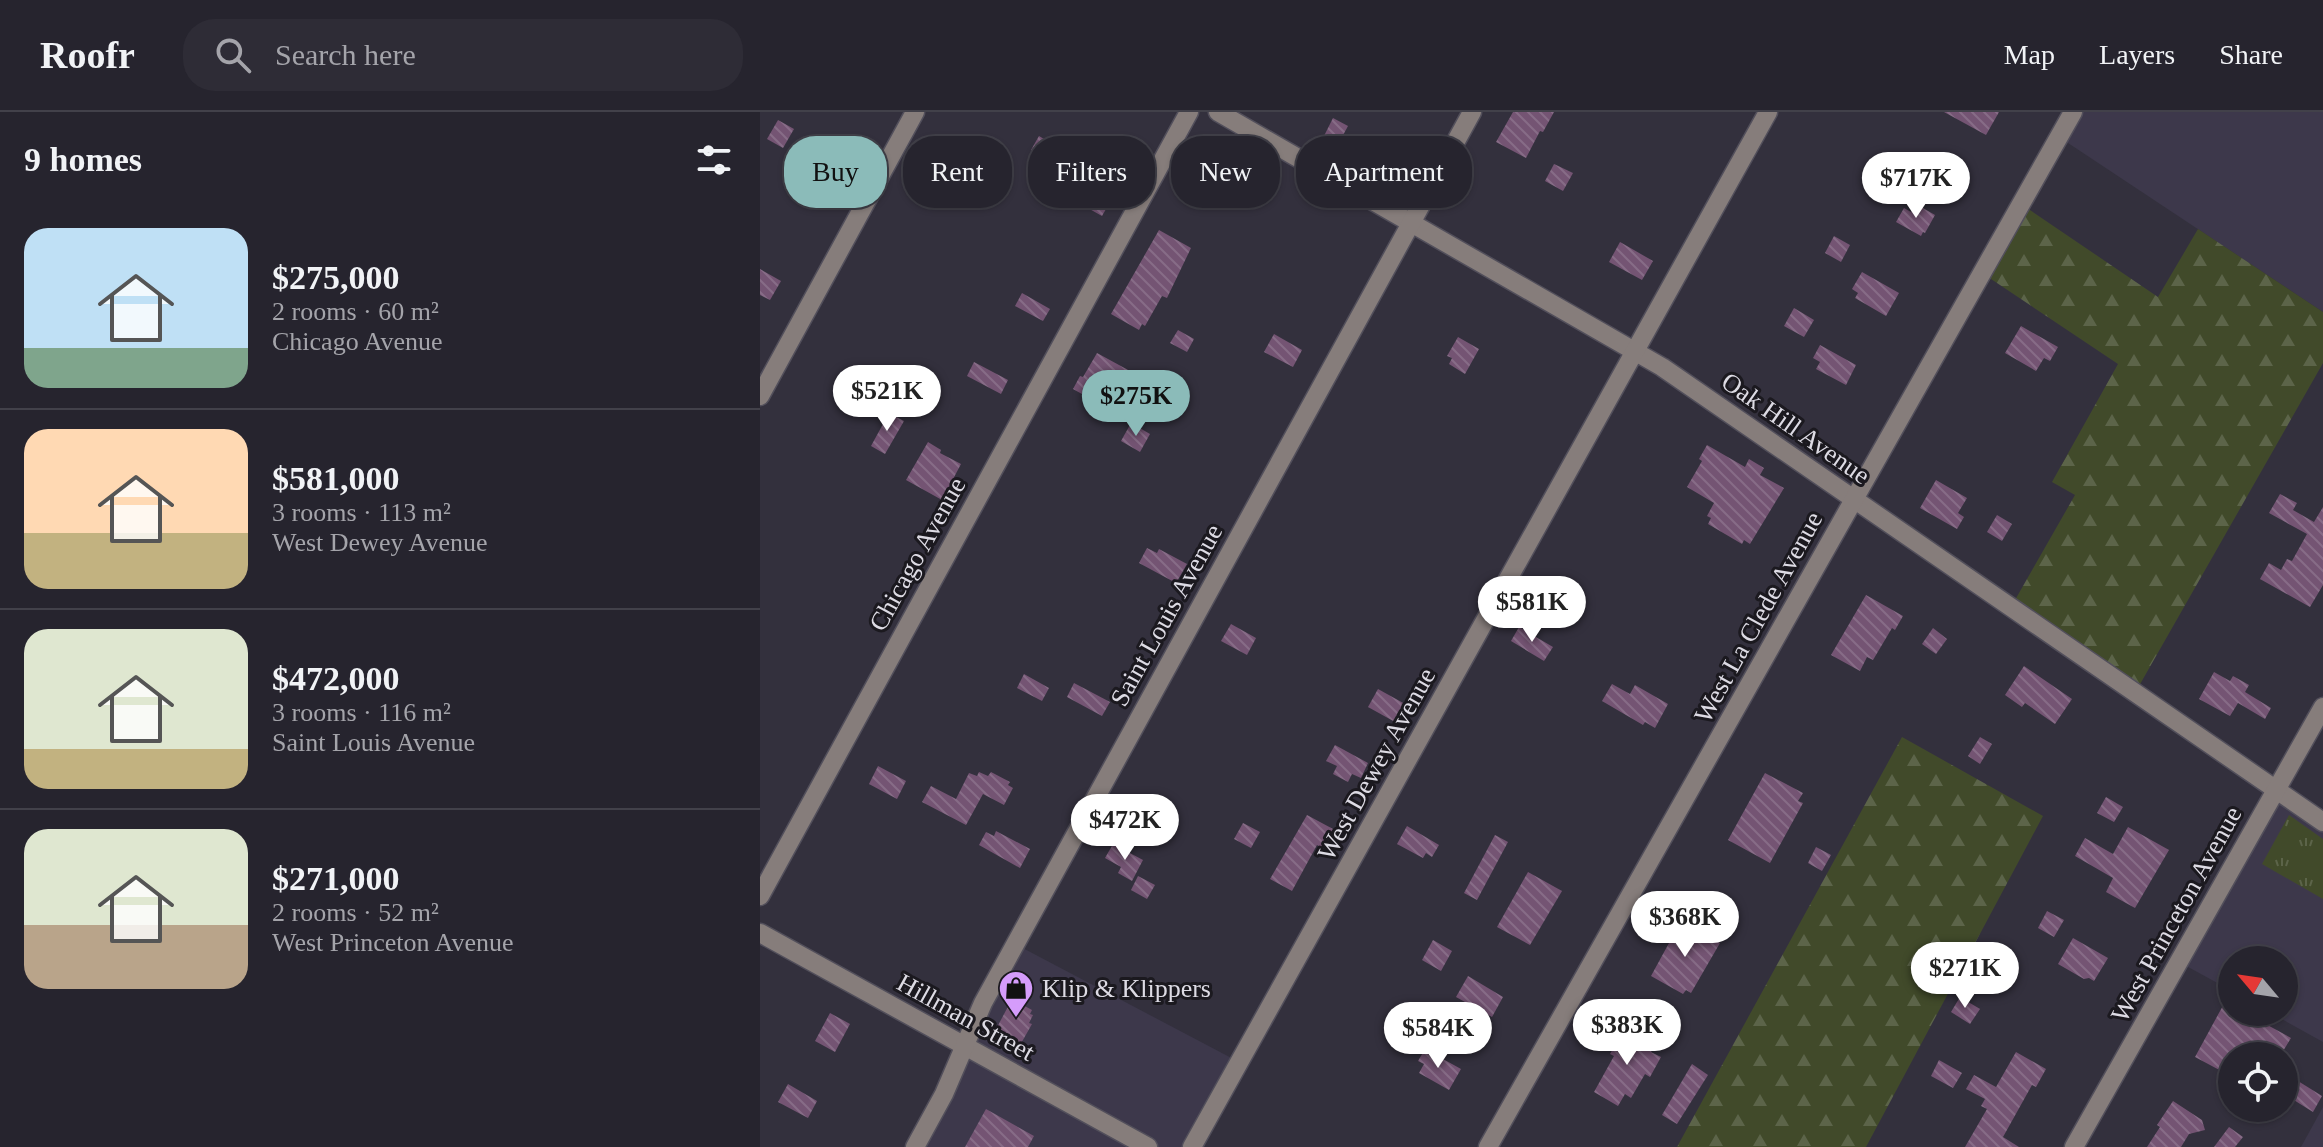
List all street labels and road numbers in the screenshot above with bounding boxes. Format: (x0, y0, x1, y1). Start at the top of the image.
street label: Oak Hill Avenue (1716, 367, 1875, 490)
street label: Chicago Avenue (863, 473, 971, 636)
street label: West La Clede Avenue (1688, 507, 1828, 728)
street label: Saint Louis Avenue (1105, 519, 1228, 711)
street label: West Dewey Avenue (1312, 663, 1441, 865)
street label: West Princeton Avenue (2105, 802, 2248, 1027)
street label: Hillman Street (892, 968, 1040, 1067)

